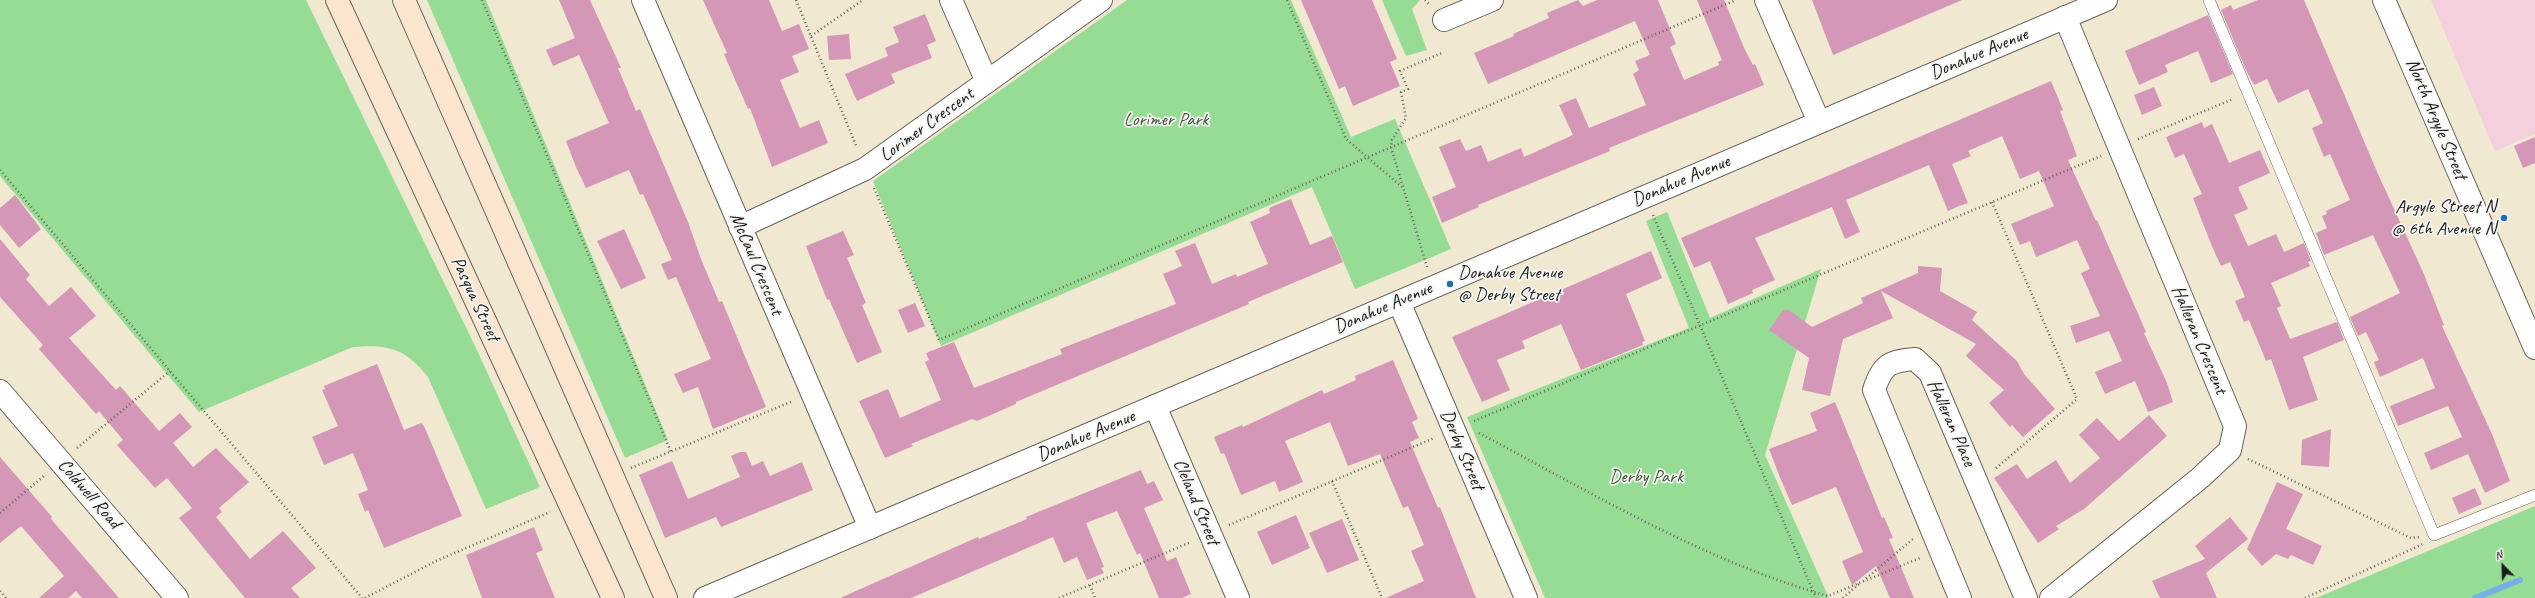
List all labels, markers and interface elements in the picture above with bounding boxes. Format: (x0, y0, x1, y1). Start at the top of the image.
street label: Donahue Avenue (1927, 23, 2031, 85)
street label: North Argyle Street (2400, 55, 2472, 183)
street label: Lorimer Crescent (875, 83, 979, 167)
park label: Lorimer Park (1124, 109, 1208, 131)
street label: Donahue Avenue (1629, 150, 1733, 212)
place label: Argyle Street N @ 6th Avenue N (2391, 196, 2496, 240)
street label: McCaul Crescent (724, 209, 788, 319)
marker: Argyle Street N @ 6th Avenue N (2499, 213, 2509, 223)
street label: Pasqua Street (445, 253, 505, 345)
place label: Donahue Avenue @ Derby Street (1458, 262, 1562, 306)
street label: Donahue Avenue (1331, 277, 1435, 339)
marker: Donahue Avenue @ Derby Street (1445, 279, 1455, 289)
street label: Halleran Crescent (2166, 282, 2232, 398)
street label: Halleran Place (1922, 376, 1980, 470)
street label: Donahue Avenue (1034, 405, 1138, 467)
street label: Derby Street (1435, 406, 1489, 494)
street label: Coldwell Road (52, 454, 126, 534)
street label: Cleland Street (1168, 456, 1224, 548)
park label: Derby Park (1609, 466, 1683, 488)
north arrow (2483, 546, 2523, 586)
text: N (2492, 547, 2504, 563)

